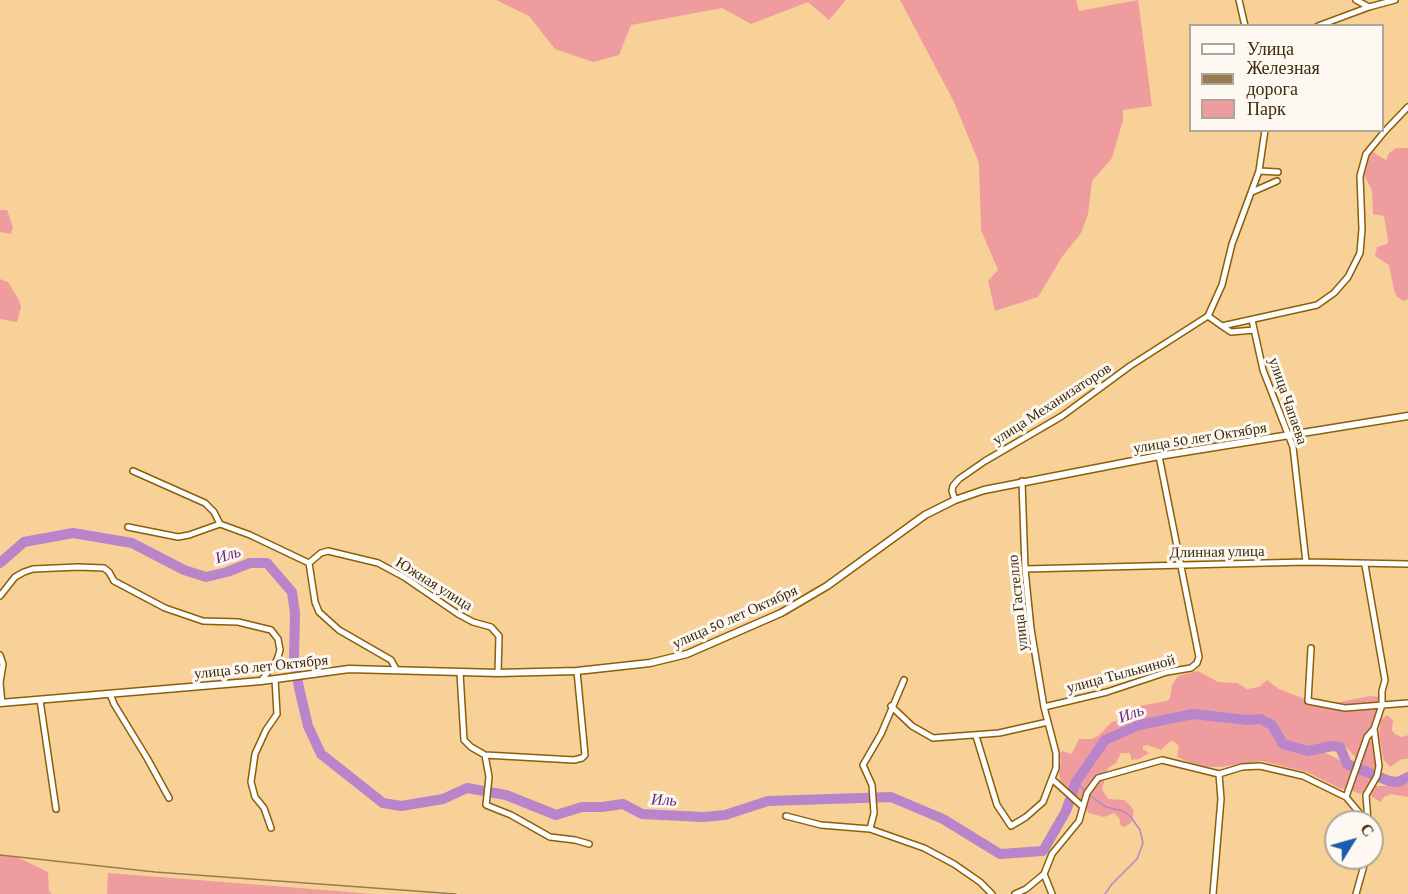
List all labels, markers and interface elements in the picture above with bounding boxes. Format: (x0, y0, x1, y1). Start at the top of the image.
legend (1189, 24, 1384, 132)
text: Улица (1247, 39, 1294, 59)
text: Железная дорога (1246, 58, 1320, 99)
text: Парк (1247, 99, 1286, 119)
street label: улица Чапаева (1265, 355, 1311, 447)
street label: улица Механизаторов (989, 359, 1115, 449)
street label: улица 50 лет Октября (1132, 419, 1268, 457)
water label: Иль (213, 542, 243, 568)
street label: Длинная улица (1169, 542, 1265, 562)
street label: Южная улица (392, 553, 476, 615)
street label: улица Гастелло (1004, 554, 1032, 652)
street label: улица 50 лет Октября (670, 581, 800, 653)
street label: улица 50 лет Октября (193, 651, 329, 683)
street label: улица Тылькиной (1065, 651, 1177, 697)
water label: Иль (1116, 701, 1146, 727)
water label: Иль (651, 790, 677, 810)
north arrow (1324, 810, 1384, 870)
text: С (1357, 820, 1377, 840)

